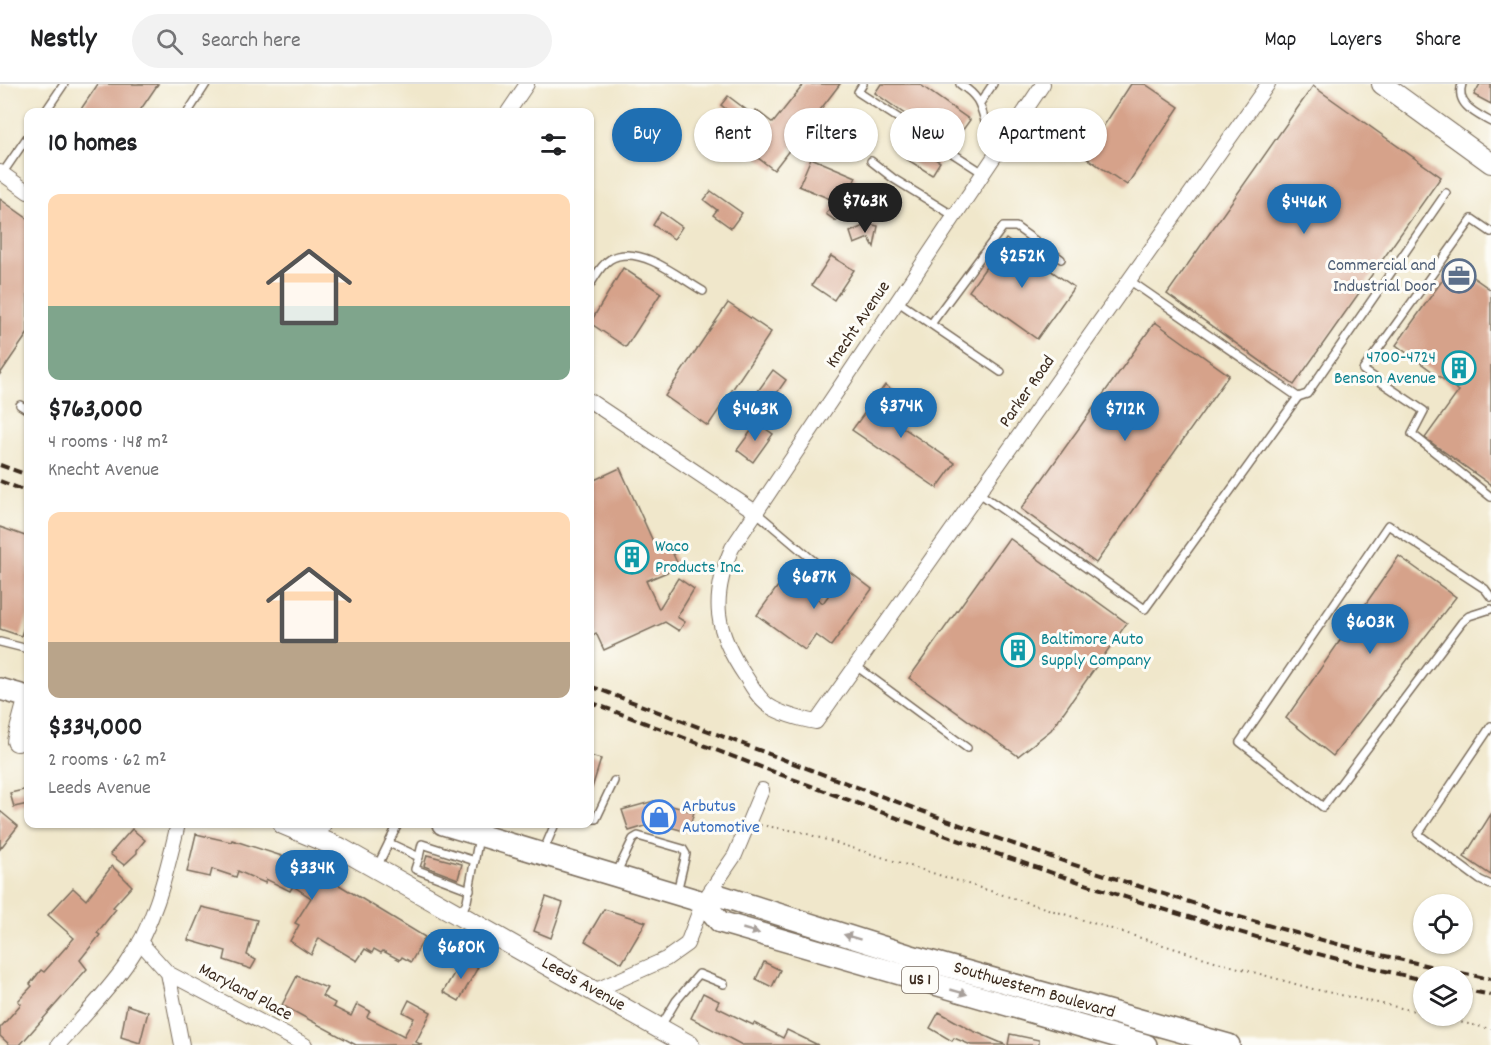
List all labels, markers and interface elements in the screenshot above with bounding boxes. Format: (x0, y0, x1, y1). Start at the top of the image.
search box (132, 14, 552, 68)
text: Nestly (30, 21, 96, 61)
icon: search (153, 25, 186, 58)
text: Search here (201, 26, 301, 57)
text: Map (1265, 26, 1296, 56)
text: Layers (1329, 26, 1382, 56)
text: Share (1415, 26, 1461, 56)
chip: Buy (612, 108, 682, 162)
chip: Rent (694, 108, 772, 162)
chip: Filters (784, 108, 878, 162)
chip: New (890, 108, 965, 162)
chip: Apartment (977, 108, 1107, 162)
text: 10 homes (48, 126, 138, 163)
icon: filters (537, 128, 570, 161)
pin: $763K (823, 183, 907, 234)
pin: $446K (1262, 184, 1346, 235)
text: $763K (842, 188, 888, 216)
text: $446K (1281, 189, 1327, 217)
icon: home (255, 233, 363, 341)
pin: $252K (980, 238, 1064, 289)
text: $252K (999, 243, 1045, 271)
place label: Commercial and Industrial Door (1327, 254, 1436, 300)
office icon: Commercial and Industrial Door (1441, 258, 1477, 294)
street label: Knecht Avenue (821, 276, 897, 373)
place label: 4700-4724 Benson Avenue (1334, 346, 1436, 392)
building icon: 4700-4724 Benson Avenue (1441, 350, 1477, 386)
street label: Parker Road (994, 351, 1062, 433)
pin: $374K (859, 388, 943, 439)
pin: $463K (713, 391, 797, 442)
pin: $712K (1083, 391, 1167, 442)
text: $763,000 (48, 392, 143, 429)
text: $374K (879, 393, 923, 421)
text: $463K (732, 396, 778, 424)
text: $712K (1105, 396, 1145, 424)
text: 4 rooms · 148 m² (48, 429, 168, 457)
text: Knecht Avenue (48, 457, 159, 485)
place label: Waco Products Inc. (655, 535, 744, 581)
building icon: Waco Products Inc. (614, 539, 650, 575)
icon: home (255, 551, 363, 659)
pin: $687K (772, 559, 856, 610)
text: $687K (792, 564, 836, 592)
pin: $603K (1328, 604, 1412, 655)
text: $603K (1346, 609, 1394, 637)
place label: Baltimore Auto Supply Company (1041, 628, 1151, 674)
building icon: Baltimore Auto Supply Company (1000, 632, 1036, 668)
text: $334,000 (48, 710, 143, 747)
text: 2 rooms · 62 m² (48, 747, 167, 775)
text: Leeds Avenue (48, 775, 151, 803)
place label: Arbutus Automotive (682, 795, 760, 841)
shop icon: Arbutus Automotive (641, 799, 677, 835)
pin: $334K (270, 850, 354, 901)
text: $334K (289, 855, 335, 883)
map controls (1413, 894, 1473, 1026)
button: locate (1413, 894, 1473, 954)
one-way arrow (742, 927, 760, 936)
pin: $680K (419, 929, 503, 980)
one-way arrow (843, 932, 861, 941)
text: $680K (437, 934, 485, 962)
street label: Leeds Avenue (536, 952, 630, 1018)
street label: Southwestern Boulevard (950, 956, 1118, 1026)
street label: Maryland Place (194, 958, 296, 1028)
button: layers (1413, 966, 1473, 1026)
road number: US 1 (902, 967, 938, 993)
one-way arrow (950, 988, 968, 997)

